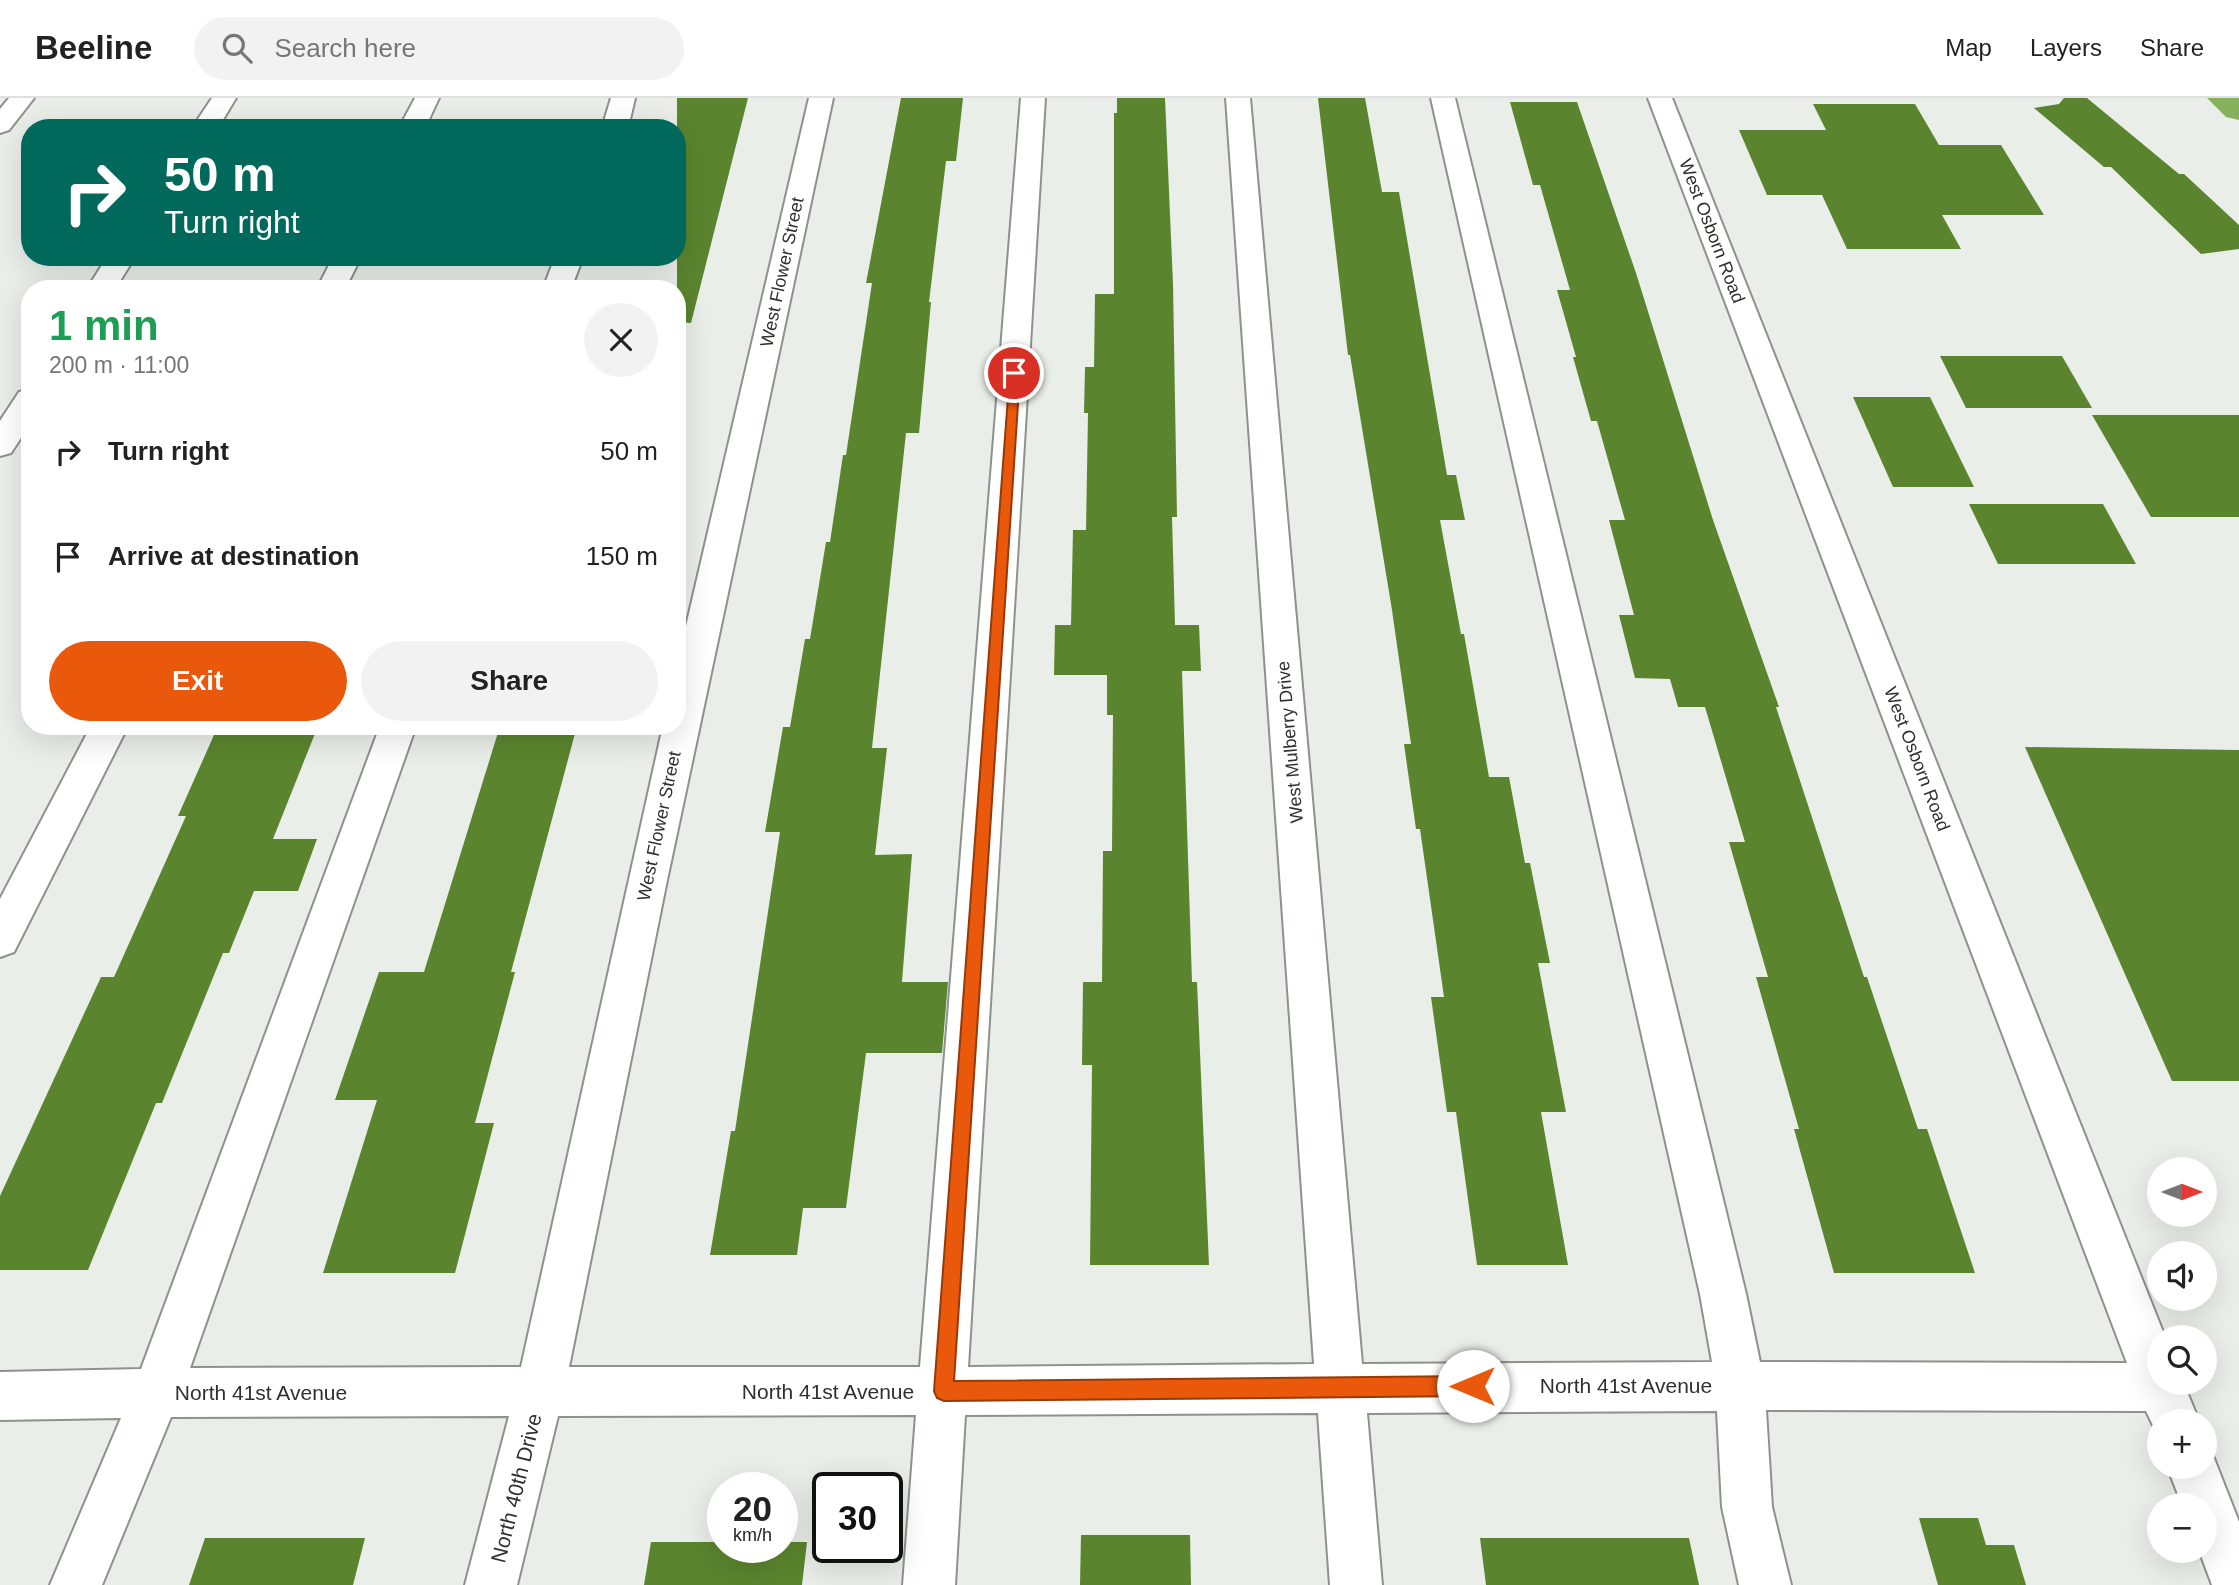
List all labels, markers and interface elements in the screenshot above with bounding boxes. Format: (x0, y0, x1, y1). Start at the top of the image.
search box (194, 17, 684, 80)
text: Beeline (35, 29, 152, 66)
icon: search (218, 29, 256, 67)
text: Search here (274, 33, 416, 63)
text: Map (1945, 34, 1992, 61)
text: Layers (2030, 34, 2102, 61)
text: Share (2140, 34, 2204, 61)
icon: right (49, 147, 140, 238)
text: 50 m (164, 147, 276, 201)
street label: West Osborn Road (1675, 156, 1749, 306)
street label: West Flower Street (756, 195, 808, 349)
text: Turn right (164, 204, 300, 240)
text: 1 min (49, 302, 159, 349)
button: close (584, 303, 658, 377)
pin (984, 343, 1044, 403)
text: 200 m · 11:00 (49, 352, 189, 378)
icon: arrive (995, 354, 1033, 392)
icon: right (49, 433, 87, 471)
text: Turn right (108, 436, 229, 466)
text: 50 m (600, 436, 658, 466)
icon: arrive (49, 538, 87, 576)
text: Arrive at destination (108, 541, 359, 571)
text: 150 m (586, 541, 658, 571)
button: Exit (49, 641, 347, 721)
button: Share (361, 641, 658, 721)
street label: West Mulberry Drive (1273, 660, 1307, 824)
street label: West Osborn Road (1880, 684, 1954, 834)
street label: West Flower Street (633, 749, 685, 903)
north arrow (2147, 1157, 2217, 1227)
map controls (2147, 1157, 2217, 1563)
button: sound (2147, 1241, 2217, 1311)
button: search (2147, 1325, 2217, 1395)
position arrow (1436, 1349, 1510, 1423)
street label: North 41st Avenue (1540, 1374, 1712, 1397)
street label: North 41st Avenue (742, 1380, 914, 1403)
street label: North 41st Avenue (175, 1381, 347, 1404)
button: + (2147, 1409, 2217, 1479)
street label: North 40th Drive (486, 1411, 546, 1565)
speed limit sign: 30 (812, 1472, 903, 1563)
text: 20 (733, 1489, 772, 1528)
button: − (2147, 1493, 2217, 1563)
text: km/h (733, 1525, 772, 1545)

